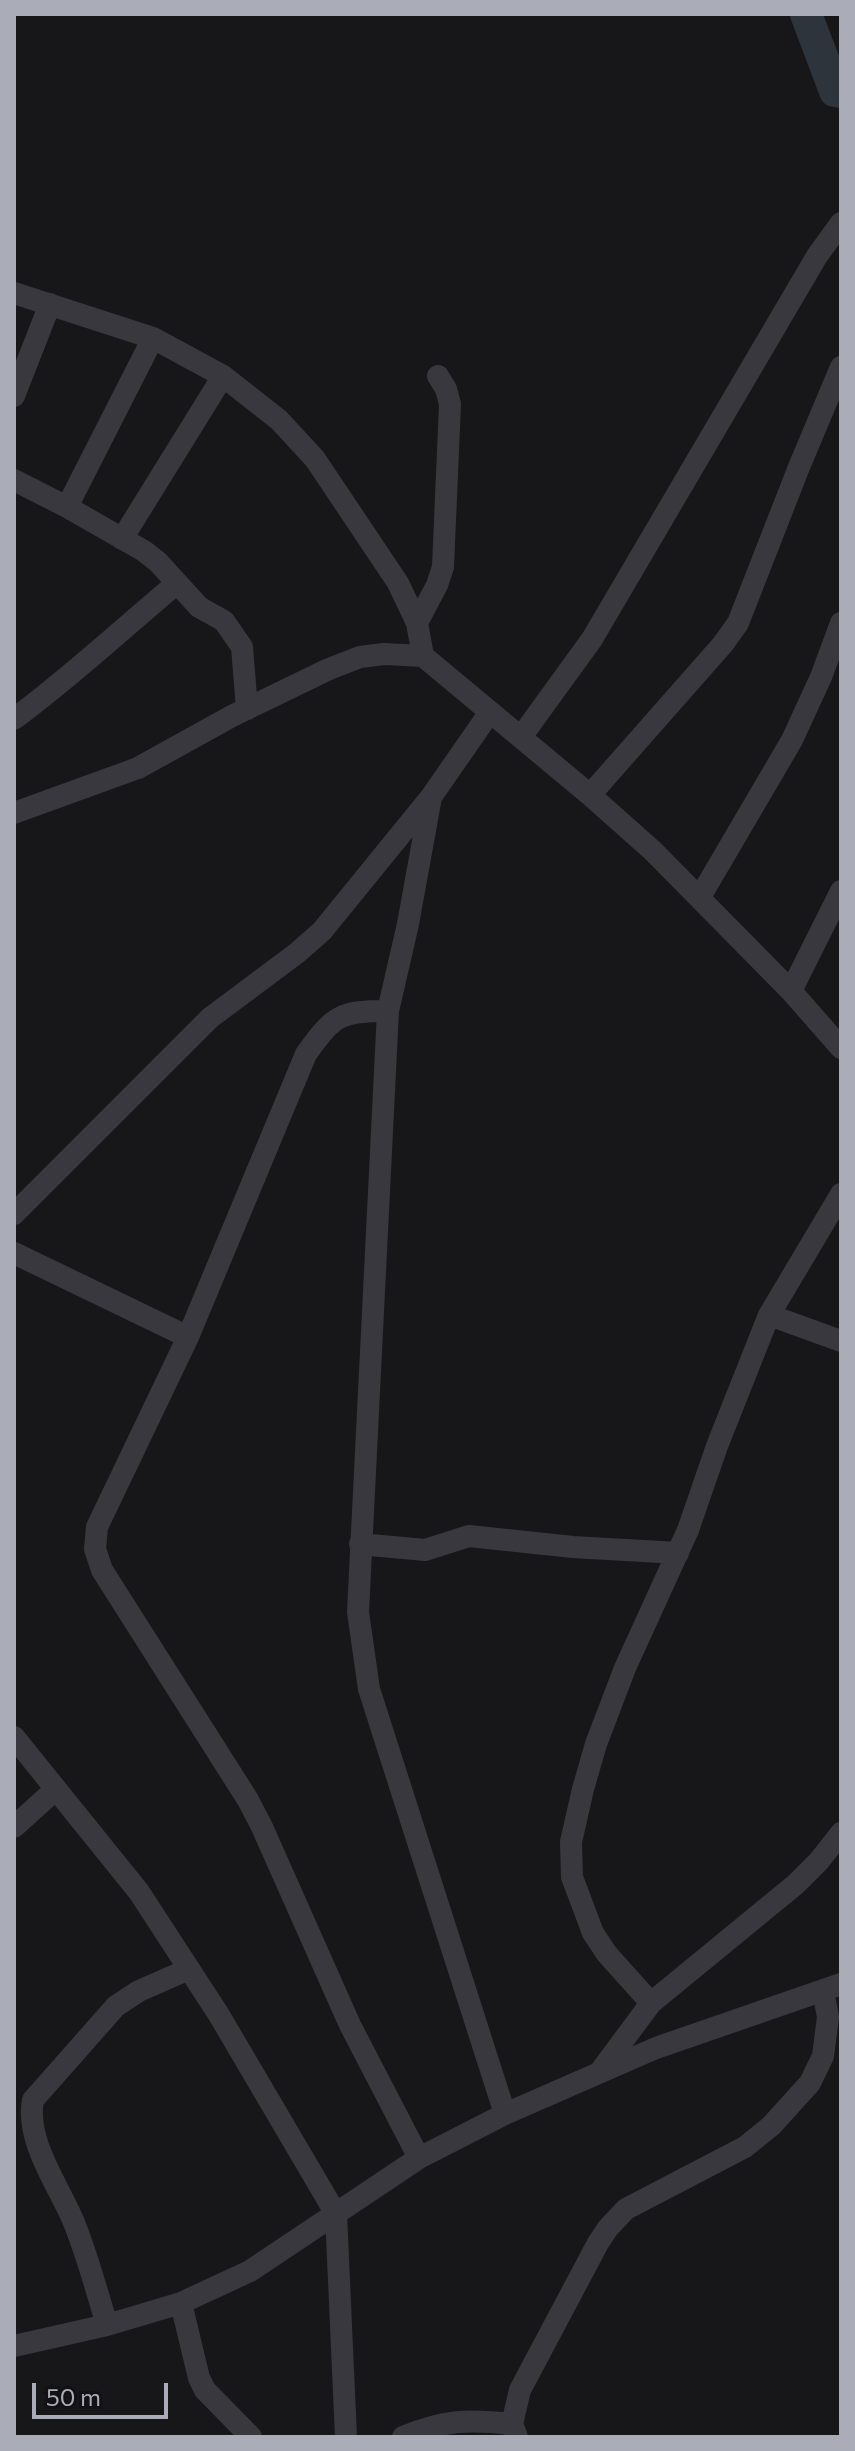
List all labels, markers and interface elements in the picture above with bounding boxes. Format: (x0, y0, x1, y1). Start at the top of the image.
scale bar (36, 2367, 172, 2417)
text: 50 m (46, 2382, 101, 2411)

